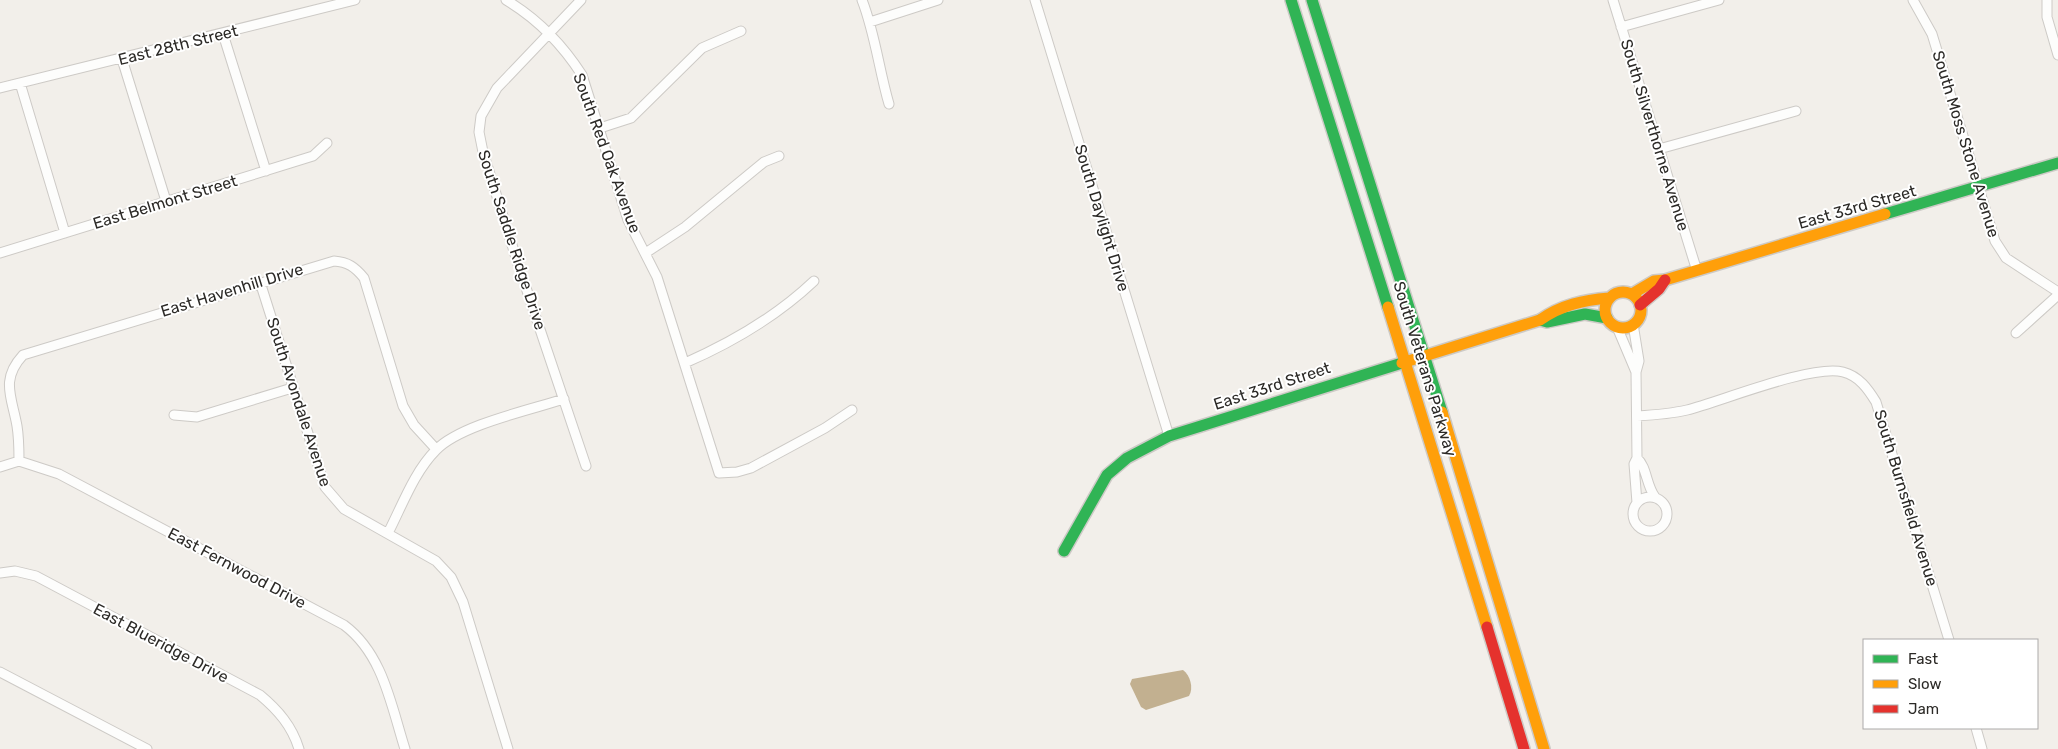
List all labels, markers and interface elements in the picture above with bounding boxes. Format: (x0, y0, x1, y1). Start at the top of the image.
street label: East 28th Street (116, 21, 240, 69)
street label: South Silverthorne Avenue (1617, 37, 1693, 233)
street label: South Moss Stone Avenue (1928, 48, 2004, 240)
street label: South Red Oak Avenue (569, 70, 645, 236)
street label: South Daylight Drive (1071, 142, 1133, 294)
street label: South Saddle Ridge Drive (474, 148, 550, 332)
street label: East Belmont Street (91, 171, 239, 233)
street label: East 33rd Street (1796, 181, 1918, 233)
street label: East Havenhill Drive (158, 259, 306, 321)
street label: South Veterans Parkway (1389, 279, 1461, 459)
street label: South Avondale Avenue (263, 315, 335, 489)
street label: East 33rd Street (1211, 358, 1333, 414)
street label: South Burnsfield Avenue (1870, 407, 1942, 589)
street label: East Fernwood Drive (165, 524, 309, 612)
street label: East Blueridge Drive (90, 599, 232, 687)
legend (1863, 639, 2038, 729)
text: Fast (1908, 650, 1938, 668)
text: Slow (1908, 675, 1941, 693)
text: Jam (1908, 700, 1939, 718)

